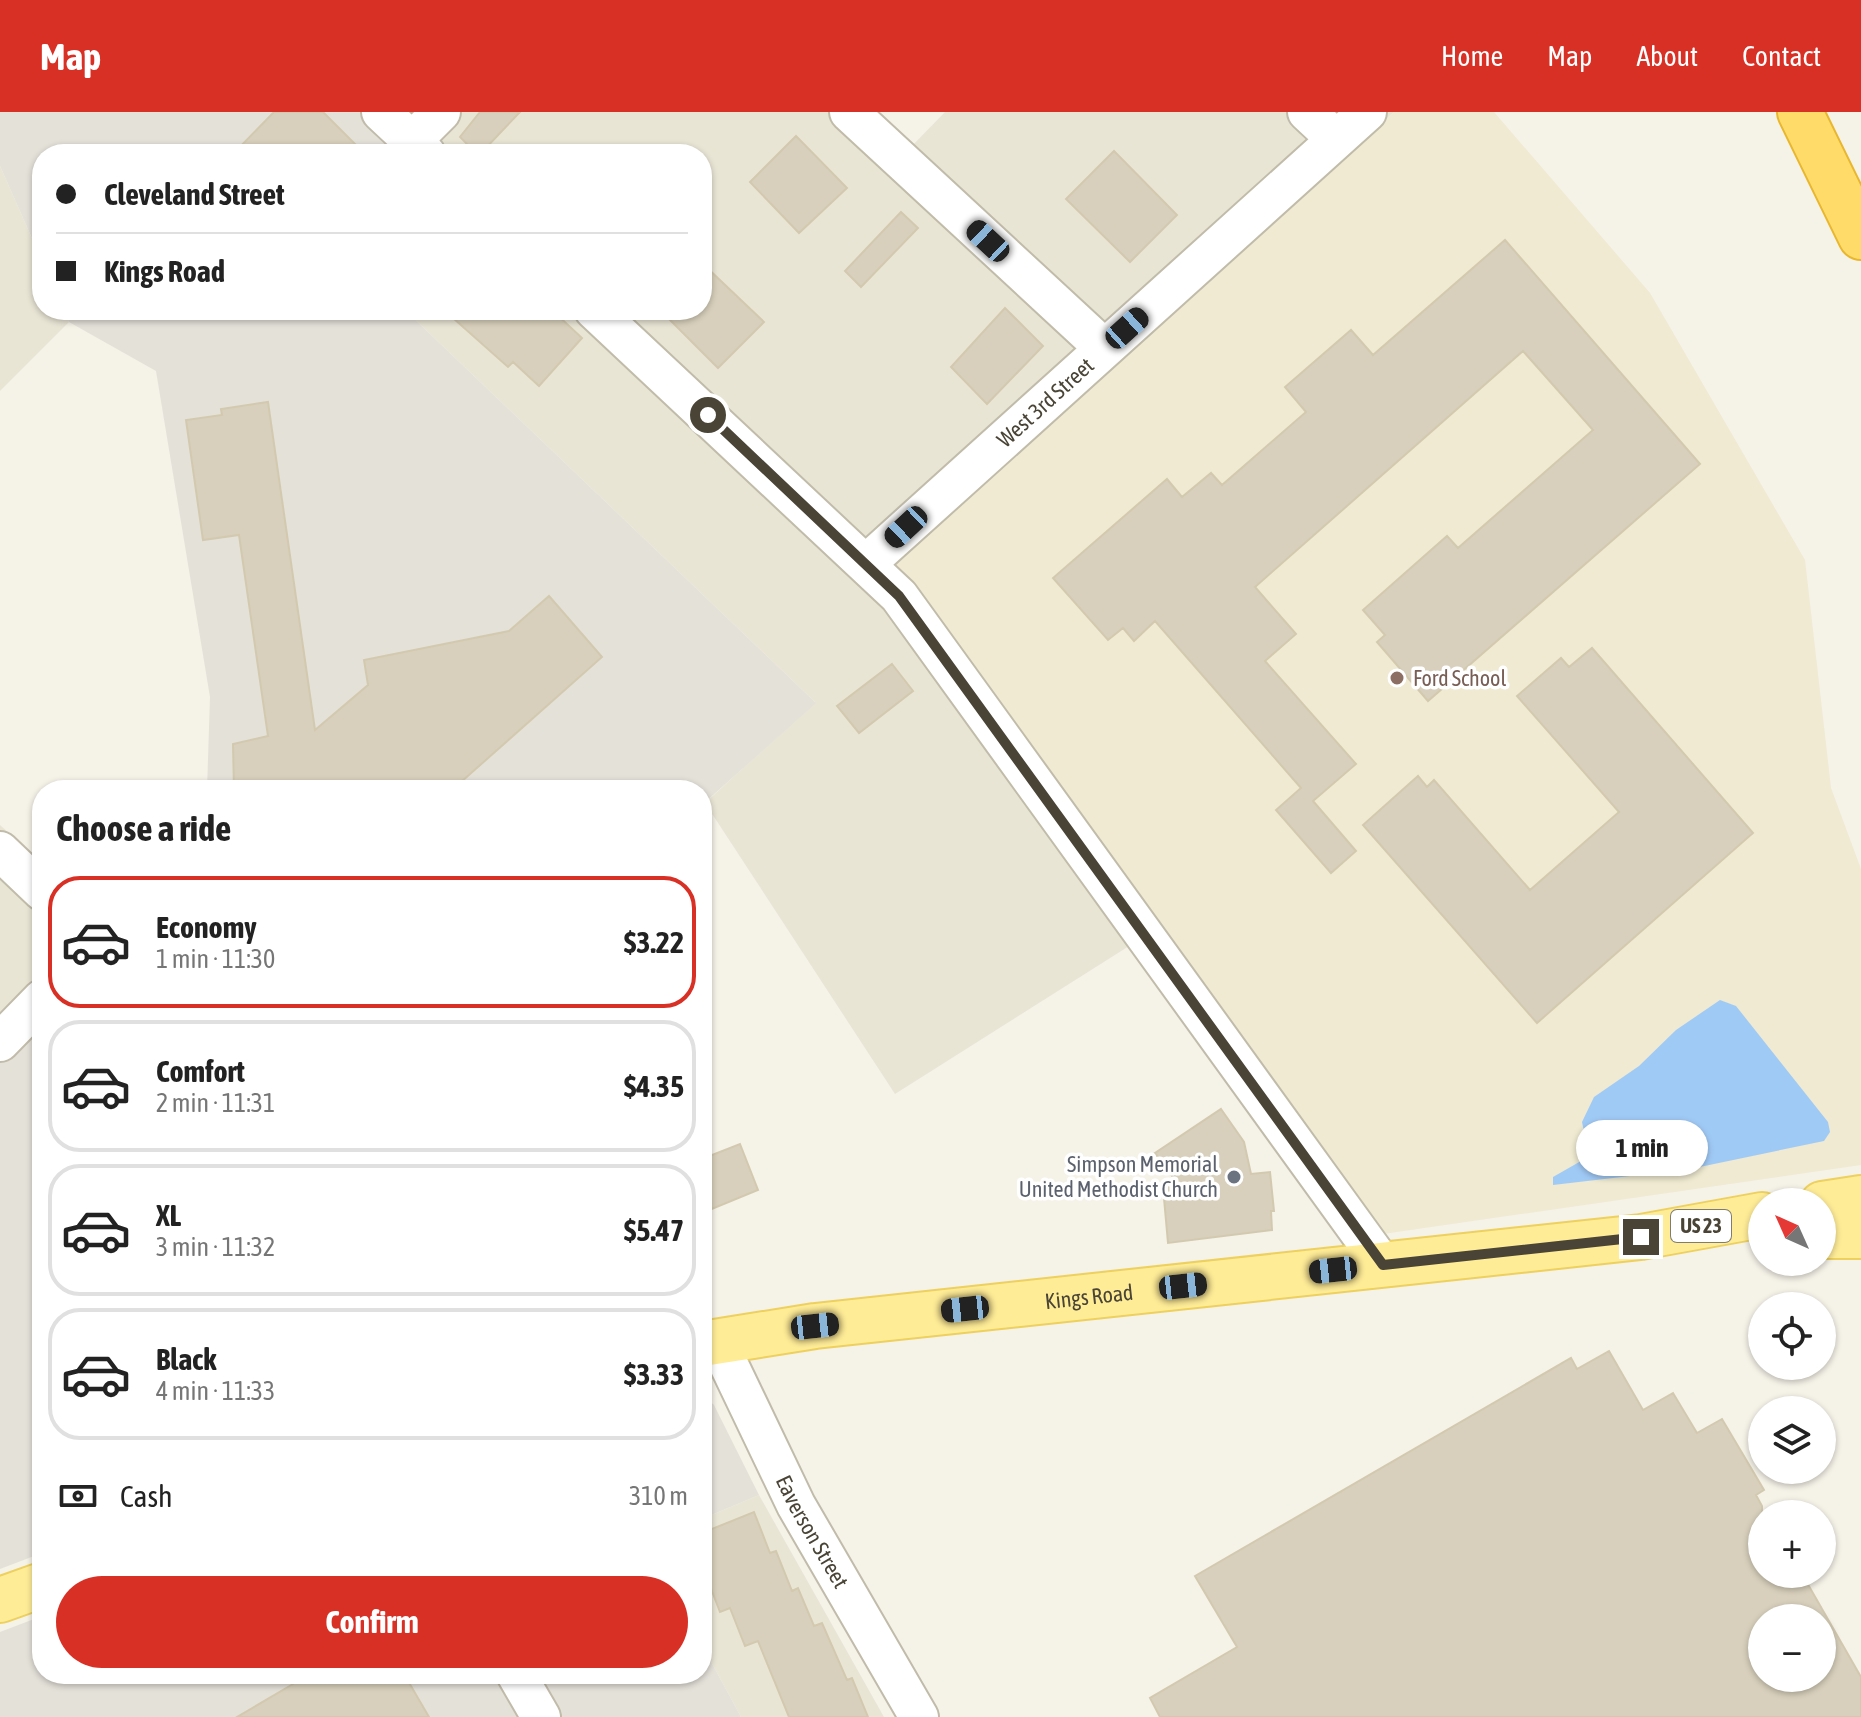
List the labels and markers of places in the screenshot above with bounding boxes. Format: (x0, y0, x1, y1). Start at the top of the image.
place label: Ford School (1413, 665, 1506, 691)
marker: Ford School (1388, 669, 1406, 687)
place label: Simpson Memorial United Methodist Church (1019, 1151, 1218, 1202)
marker: Simpson Memorial United Methodist Church (1225, 1168, 1243, 1186)

